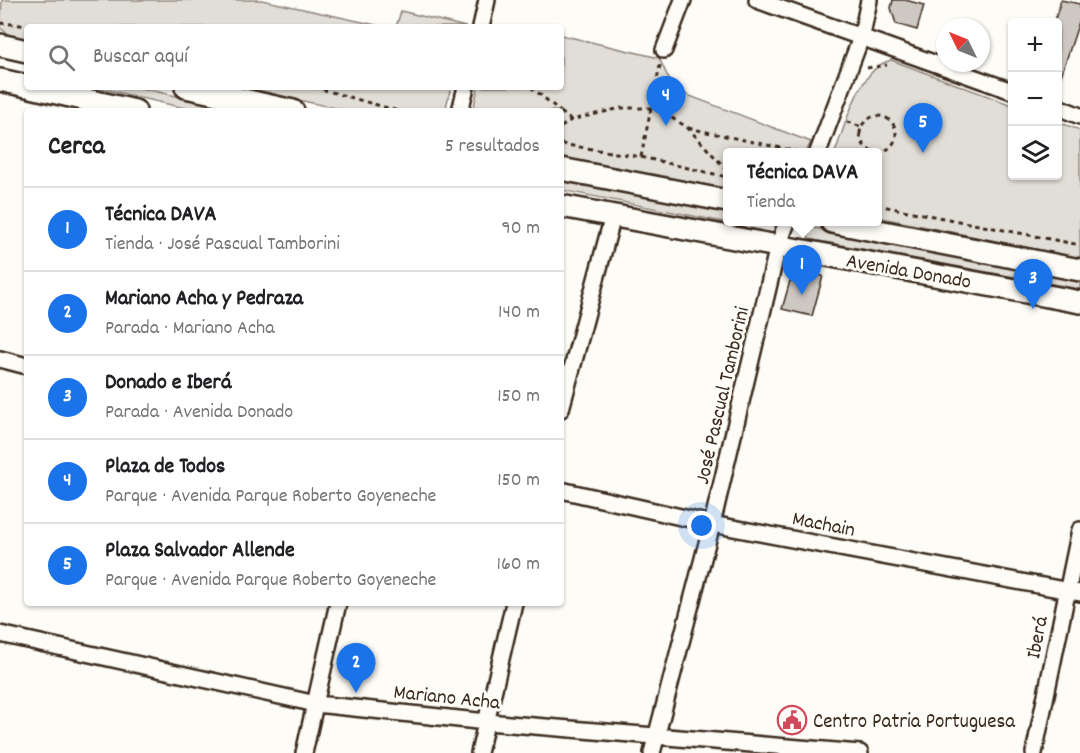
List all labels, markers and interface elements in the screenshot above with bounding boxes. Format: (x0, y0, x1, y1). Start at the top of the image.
north arrow (936, 18, 990, 72)
map controls (1008, 18, 1062, 180)
button: + (1008, 18, 1062, 72)
search box (24, 24, 564, 90)
icon: search (45, 41, 78, 74)
text: Buscar aquí (93, 42, 188, 73)
button: − (1008, 72, 1062, 126)
pin: 4 (646, 76, 686, 126)
pin: 5 (904, 104, 942, 153)
button: layers (1008, 126, 1062, 180)
text: Cerca (48, 129, 105, 166)
text: 5 resultados (445, 133, 540, 161)
popup (723, 148, 882, 226)
text: Técnica DAVA (747, 158, 858, 189)
text: Tienda (747, 189, 795, 217)
text: Técnica DAVA (105, 200, 216, 231)
text: 1 (65, 215, 70, 243)
text: 90 m (502, 215, 540, 243)
text: Tienda · José Pascual Tamborini (105, 231, 340, 259)
pin: 1 (782, 246, 822, 295)
street label: Avenida Donado (844, 247, 973, 299)
pin: 3 (1014, 260, 1052, 309)
text: Mariano Acha y Pedraza (105, 284, 303, 315)
text: 2 (63, 299, 72, 327)
text: 140 m (498, 299, 540, 327)
street label: José Pascual Tamborini (689, 304, 759, 487)
text: Parada · Mariano Acha (105, 315, 275, 343)
text: Donado e Iberá (105, 368, 232, 399)
text: 3 (63, 383, 72, 411)
text: 150 m (497, 383, 540, 411)
text: Parada · Avenida Donado (105, 399, 293, 427)
text: Plaza de Todos (105, 452, 225, 483)
text: 4 (63, 467, 72, 495)
text: 150 m (497, 467, 540, 495)
text: Parque · Avenida Parque Roberto Goyeneche (105, 483, 436, 511)
street label: Machain (789, 505, 858, 547)
your location (687, 511, 716, 540)
text: Plaza Salvador Allende (105, 536, 295, 567)
text: 5 (63, 551, 72, 579)
text: 160 m (497, 551, 540, 579)
text: Parque · Avenida Parque Roberto Goyeneche (105, 567, 436, 595)
street label: Iberá (1020, 613, 1058, 662)
pin: 2 (336, 644, 376, 693)
street label: Mariano Acha (392, 678, 503, 720)
public building icon: Centro Patria Portuguesa (776, 704, 808, 736)
place label: Centro Patria Portuguesa (813, 708, 1016, 738)

